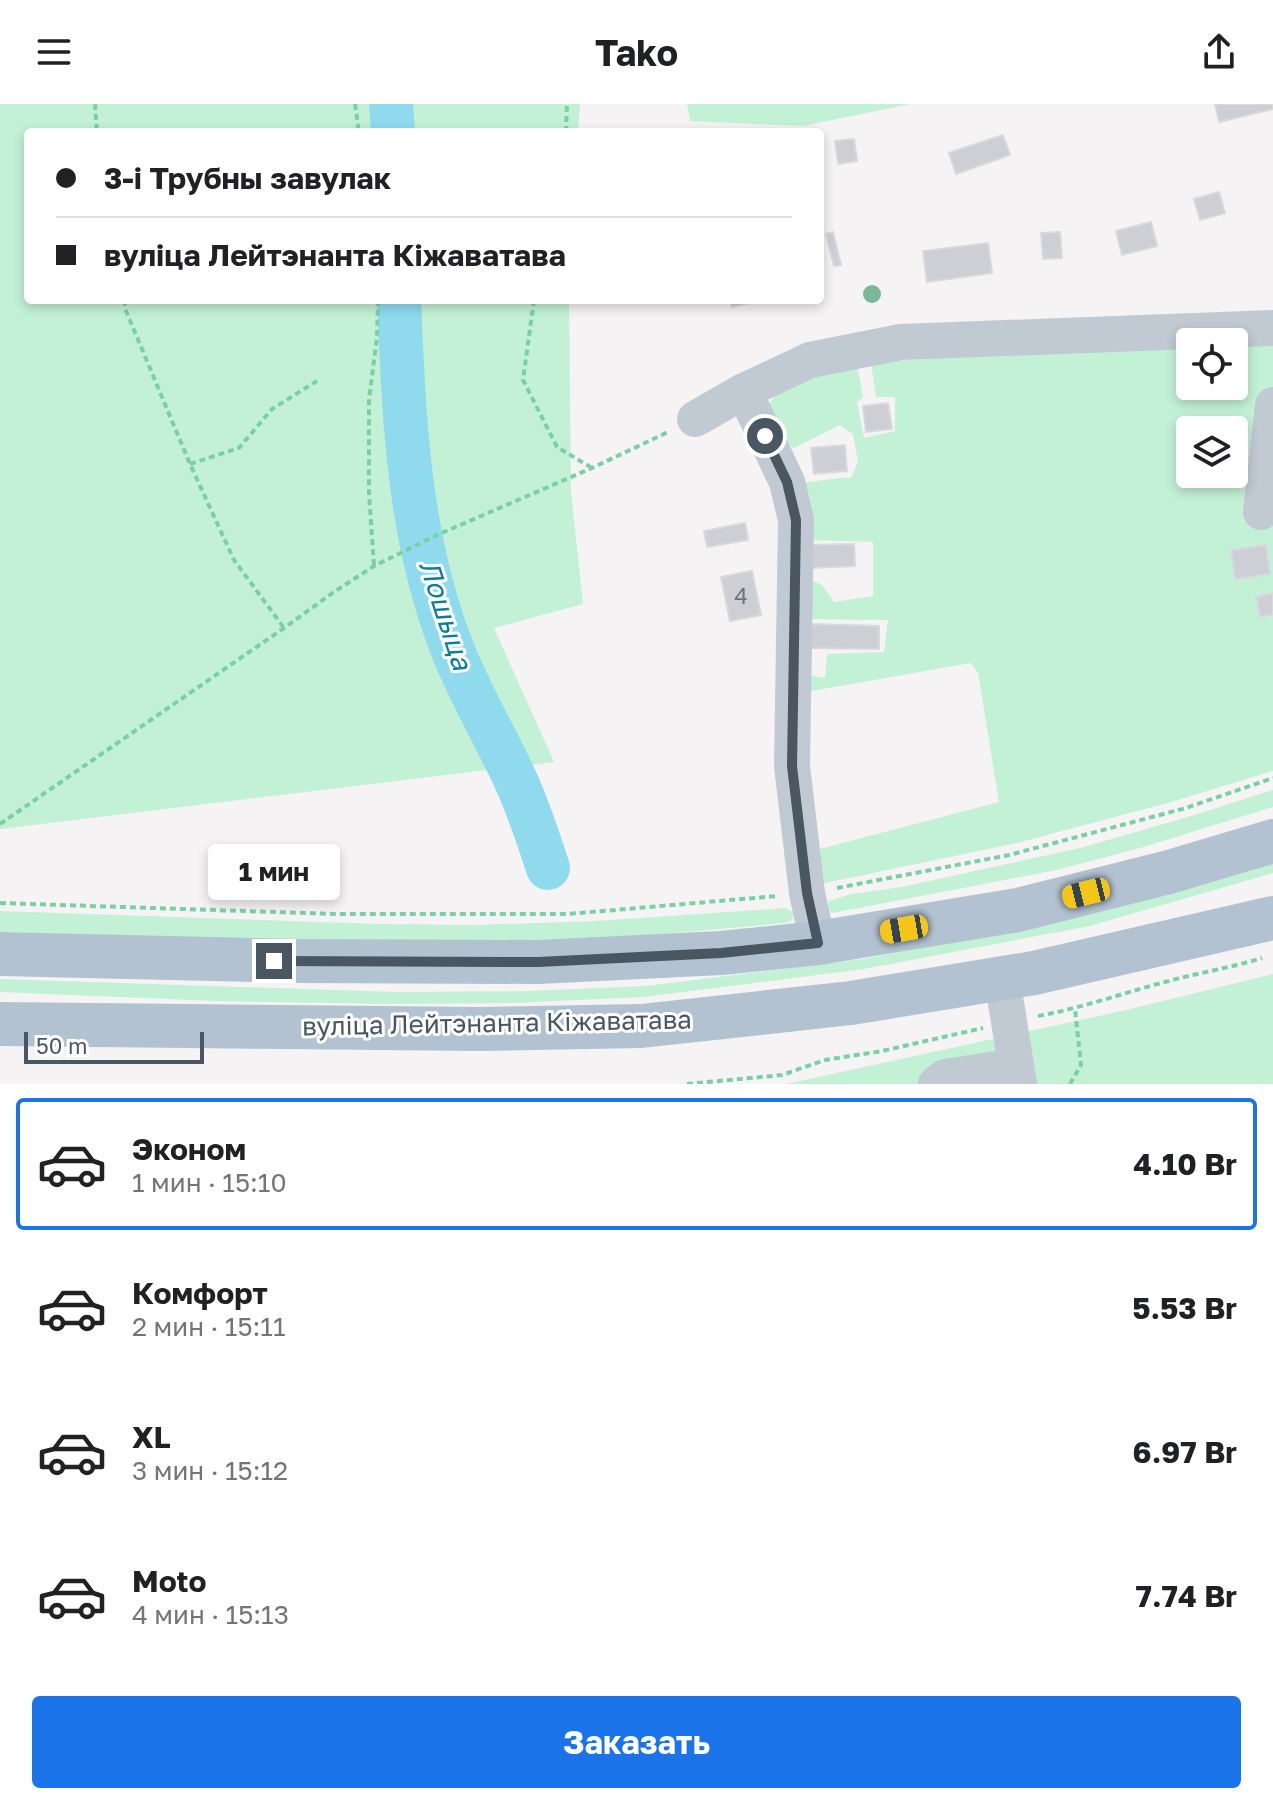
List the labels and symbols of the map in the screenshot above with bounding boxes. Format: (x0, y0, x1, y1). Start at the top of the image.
route start (747, 418, 783, 454)
water label: Лошыца (413, 556, 480, 675)
house number: 4 (734, 582, 748, 609)
callout: 1 мин (208, 845, 340, 901)
car (1060, 876, 1112, 910)
car (878, 913, 930, 945)
route end (256, 943, 292, 979)
street label: вуліца Лейтэнанта Кіжаватава (302, 1004, 692, 1041)
scale bar (24, 1028, 204, 1064)

